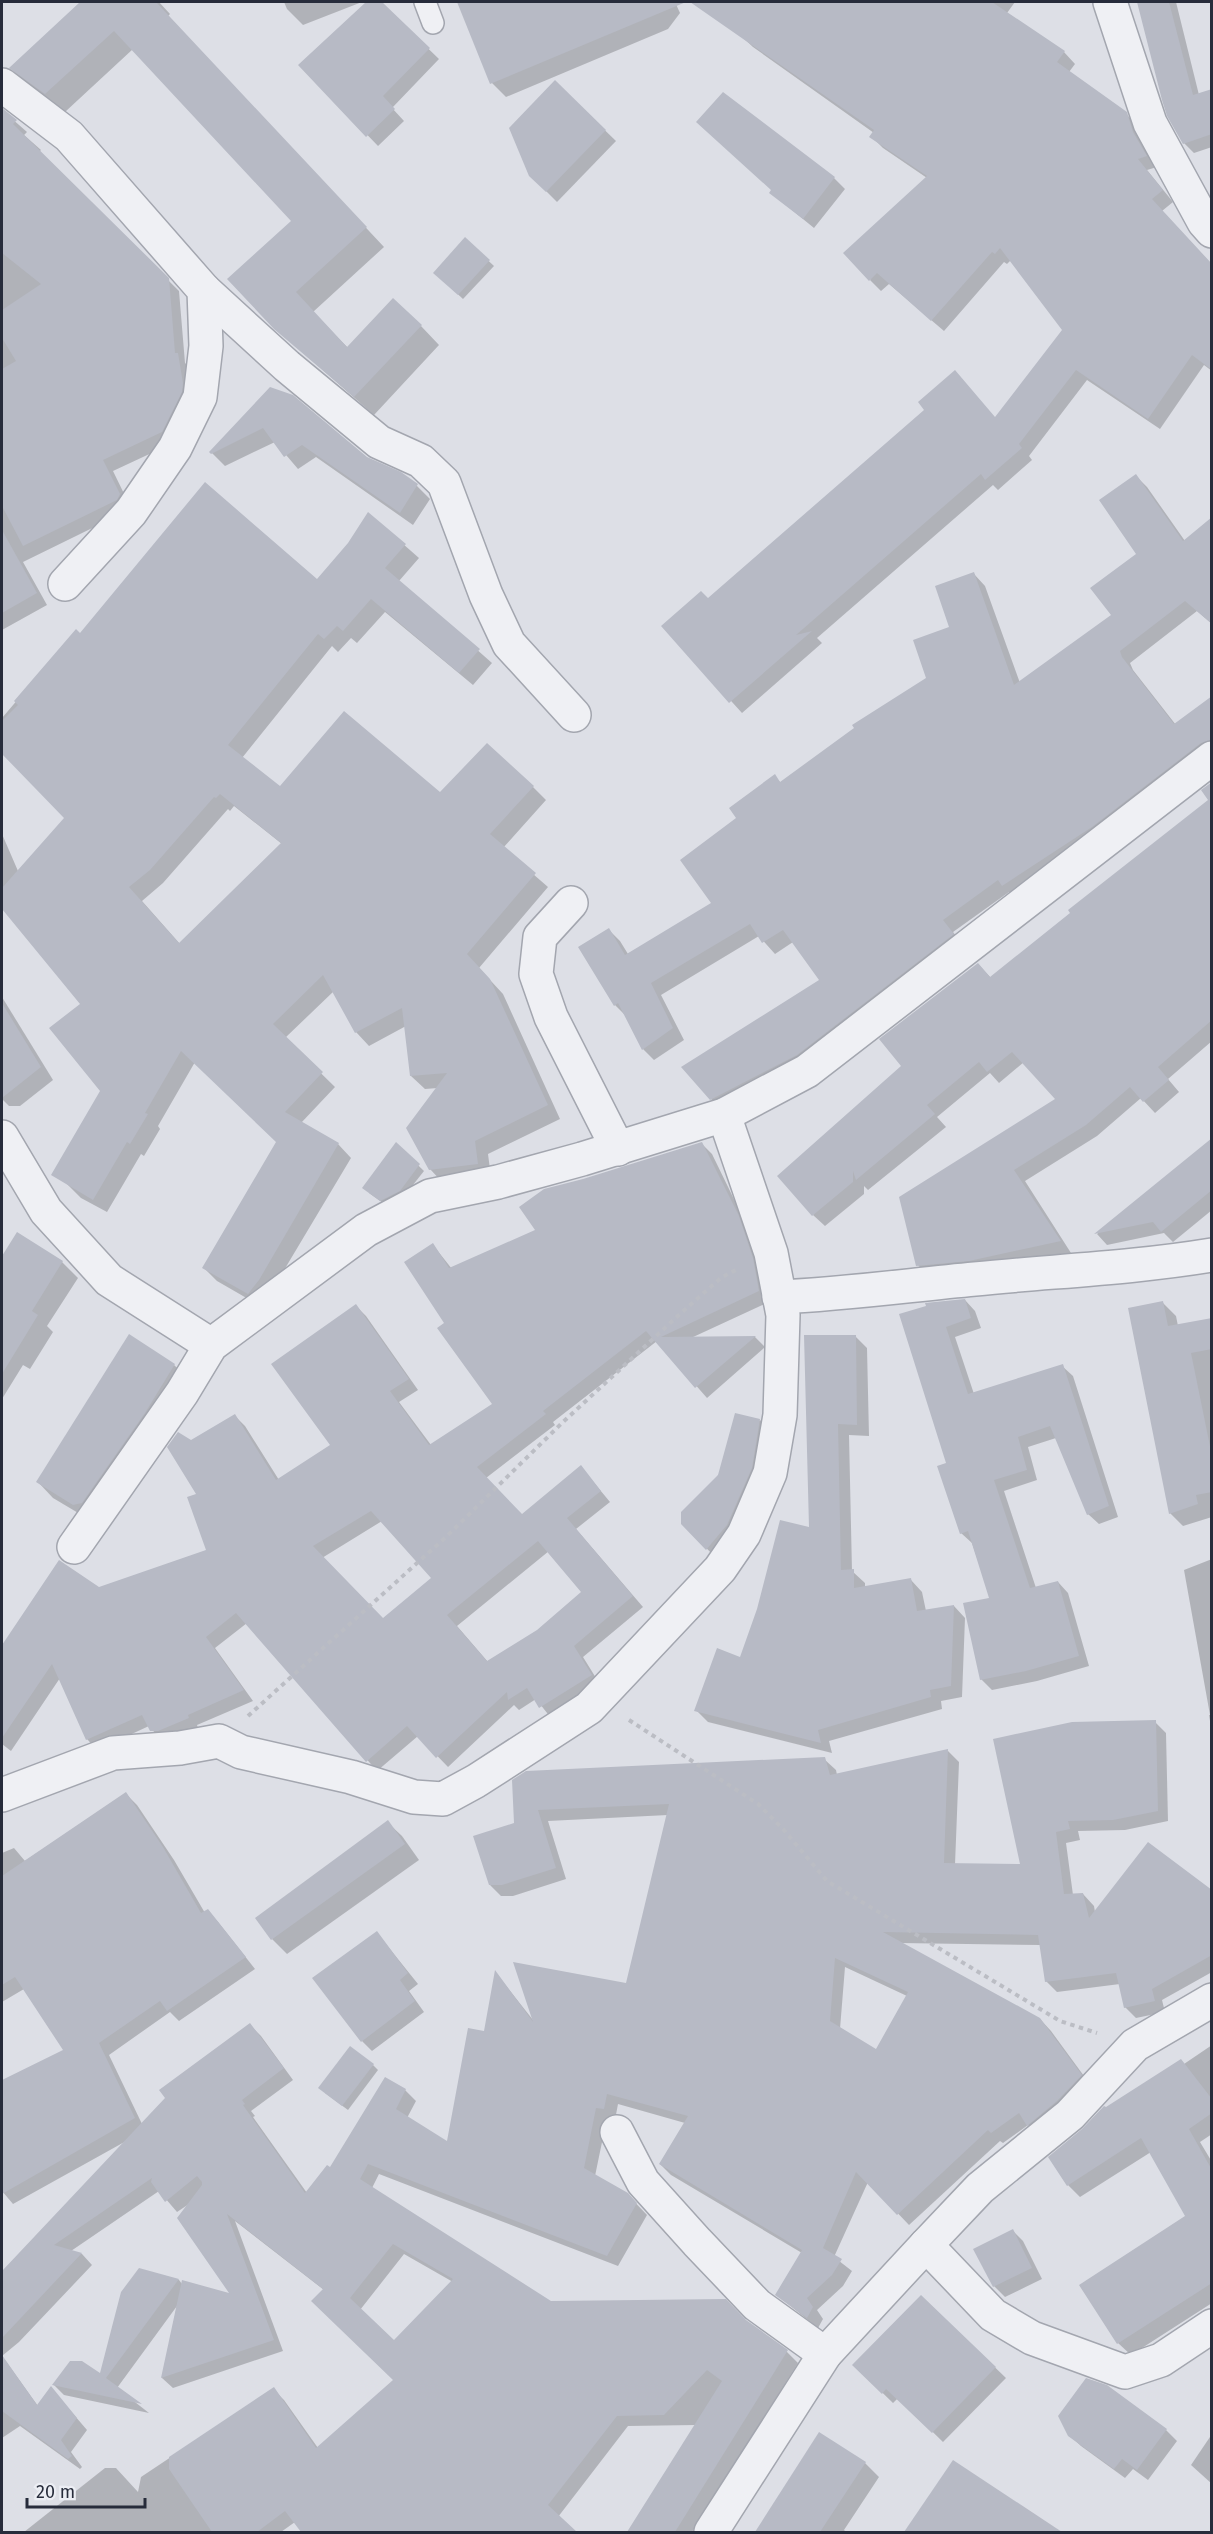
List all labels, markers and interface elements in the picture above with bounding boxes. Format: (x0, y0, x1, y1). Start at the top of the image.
scale bar (27, 2471, 146, 2509)
text: 20 m (36, 2481, 75, 2503)

